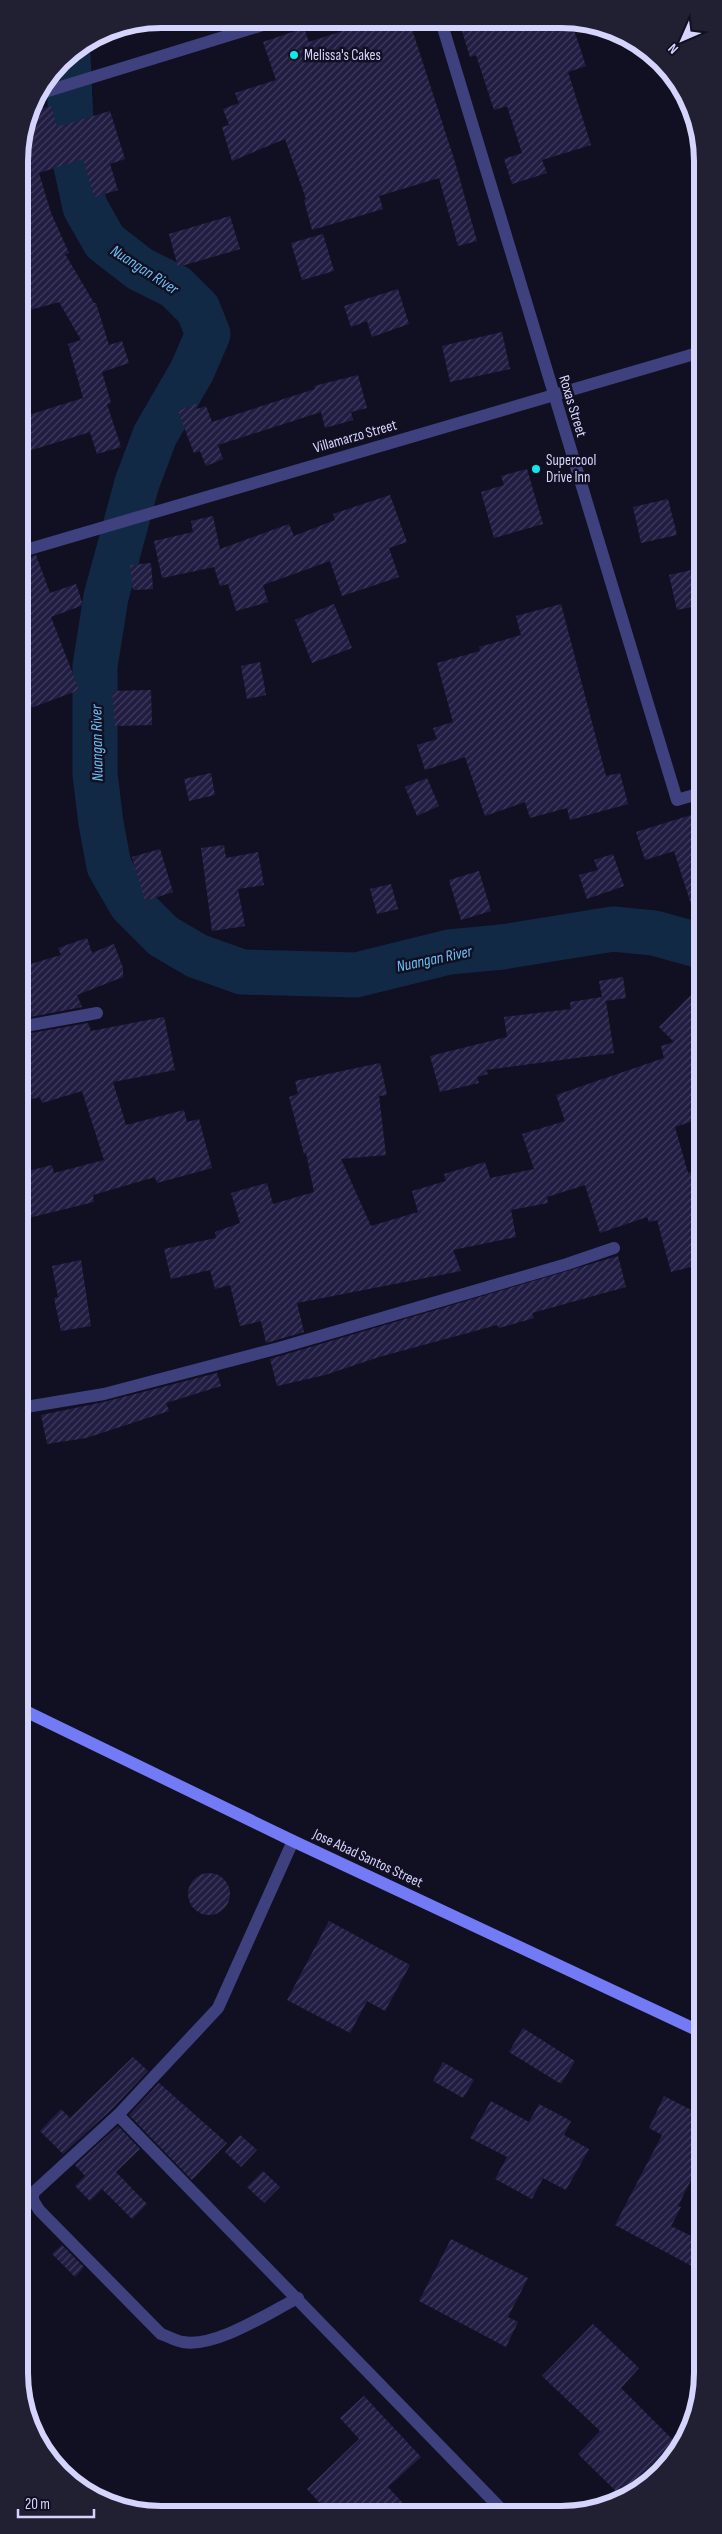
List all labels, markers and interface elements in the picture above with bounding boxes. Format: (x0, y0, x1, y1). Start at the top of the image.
north arrow (657, 15, 707, 65)
text: N (665, 40, 682, 57)
place label: Melissa's Cakes (304, 46, 381, 65)
marker: Melissa's Cakes (288, 49, 300, 61)
water label: Nuangan River (107, 241, 182, 299)
street label: Roxas Street (554, 373, 591, 440)
street label: Villamarzo Street (311, 415, 400, 457)
place label: Supercool Drive Inn (546, 451, 596, 487)
marker: Supercool Drive Inn (530, 463, 542, 475)
water label: Nuangan River (87, 704, 108, 781)
water label: Nuangan River (395, 942, 474, 977)
street label: Jose Abad Santos Street (309, 1824, 426, 1892)
scale bar (18, 2486, 94, 2518)
text: 20 m (25, 2495, 50, 2514)

